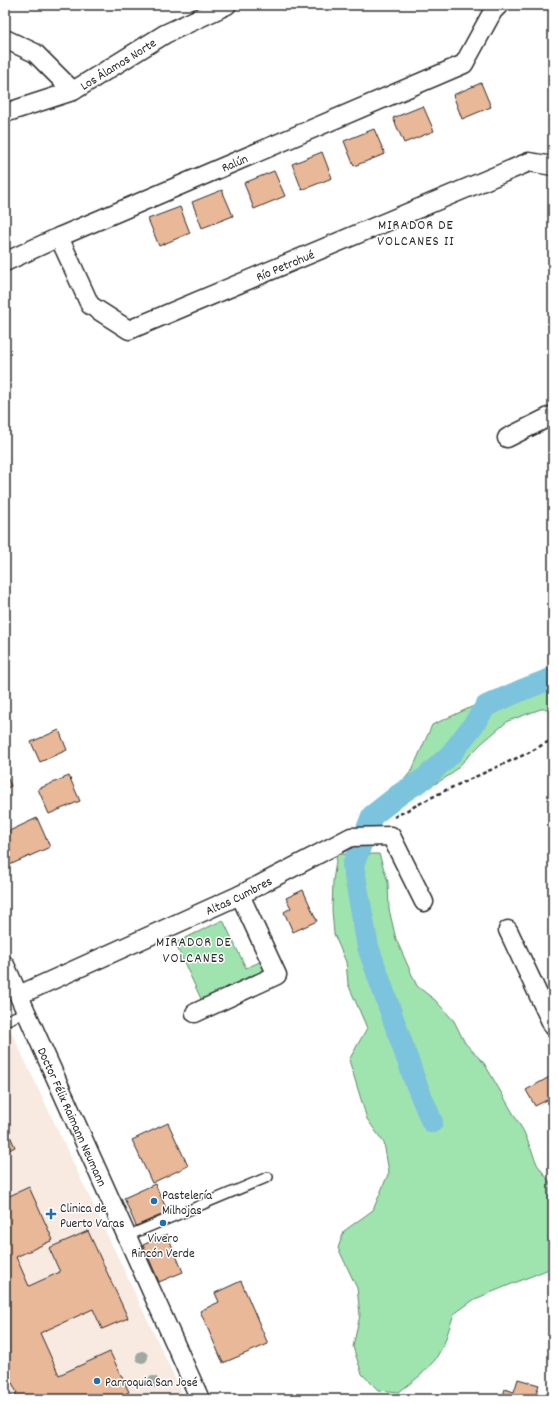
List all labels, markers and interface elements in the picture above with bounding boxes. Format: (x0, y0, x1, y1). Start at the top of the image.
street label: Los Álamos Norte (77, 35, 161, 96)
street label: Ralún (219, 150, 251, 179)
district label: MIRADOR DE VOLCANES II (377, 216, 455, 252)
street label: Río Petrohué (254, 246, 318, 288)
street label: Altas Cumbres (203, 873, 276, 921)
district label: MIRADOR DE VOLCANES (156, 933, 232, 969)
street label: Doctor Félix Raimann Neumann (31, 1045, 110, 1190)
place label: Pastelería Milhojas (162, 1187, 213, 1221)
marker: Pastelería Milhojas (149, 1196, 159, 1206)
place label: Clinica de Puerto Varas (60, 1200, 124, 1234)
marker: Clinica de Puerto Varas (45, 1208, 57, 1220)
marker: Vivero Rincón Verde (158, 1218, 168, 1228)
place label: Vivero Rincón Verde (131, 1230, 195, 1264)
place label: Parroquia San José (105, 1374, 198, 1393)
marker: Parroquia San José (92, 1376, 102, 1386)

